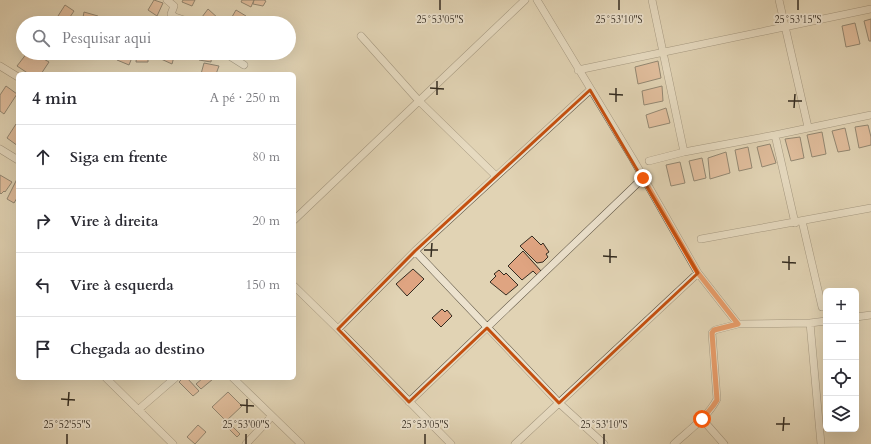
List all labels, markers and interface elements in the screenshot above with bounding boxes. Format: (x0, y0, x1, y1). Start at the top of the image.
text: 25°53'05"S (416, 13, 464, 27)
text: 25°53'10"S (595, 13, 643, 27)
text: 25°53'15"S (774, 13, 822, 27)
search box (16, 16, 296, 60)
icon: search (30, 27, 52, 49)
text: Pesquisar aqui (62, 28, 151, 48)
text: 4 min (32, 87, 77, 110)
text: A pé · 250 m (210, 89, 280, 107)
icon: ahead (32, 146, 54, 168)
text: Siga em frente (70, 147, 168, 167)
text: 80 m (252, 148, 280, 166)
route end (634, 169, 652, 187)
icon: right (32, 210, 54, 232)
text: Vire à direita (70, 211, 158, 231)
text: 20 m (252, 212, 280, 230)
icon: left (32, 274, 54, 296)
text: Vire à esquerda (70, 275, 174, 295)
text: 150 m (246, 276, 280, 294)
map controls (823, 288, 859, 432)
button: + (823, 288, 859, 324)
button: − (823, 324, 859, 360)
icon: arrive (32, 338, 54, 360)
text: Chegada ao destino (70, 339, 205, 359)
button: locate (823, 360, 859, 396)
button: layers (823, 396, 859, 432)
route start (693, 410, 711, 428)
text: 25°52'55"S (43, 418, 91, 432)
text: 25°53'00"S (222, 418, 270, 432)
text: 25°53'05"S (401, 418, 449, 432)
text: 25°53'10"S (580, 418, 628, 432)

